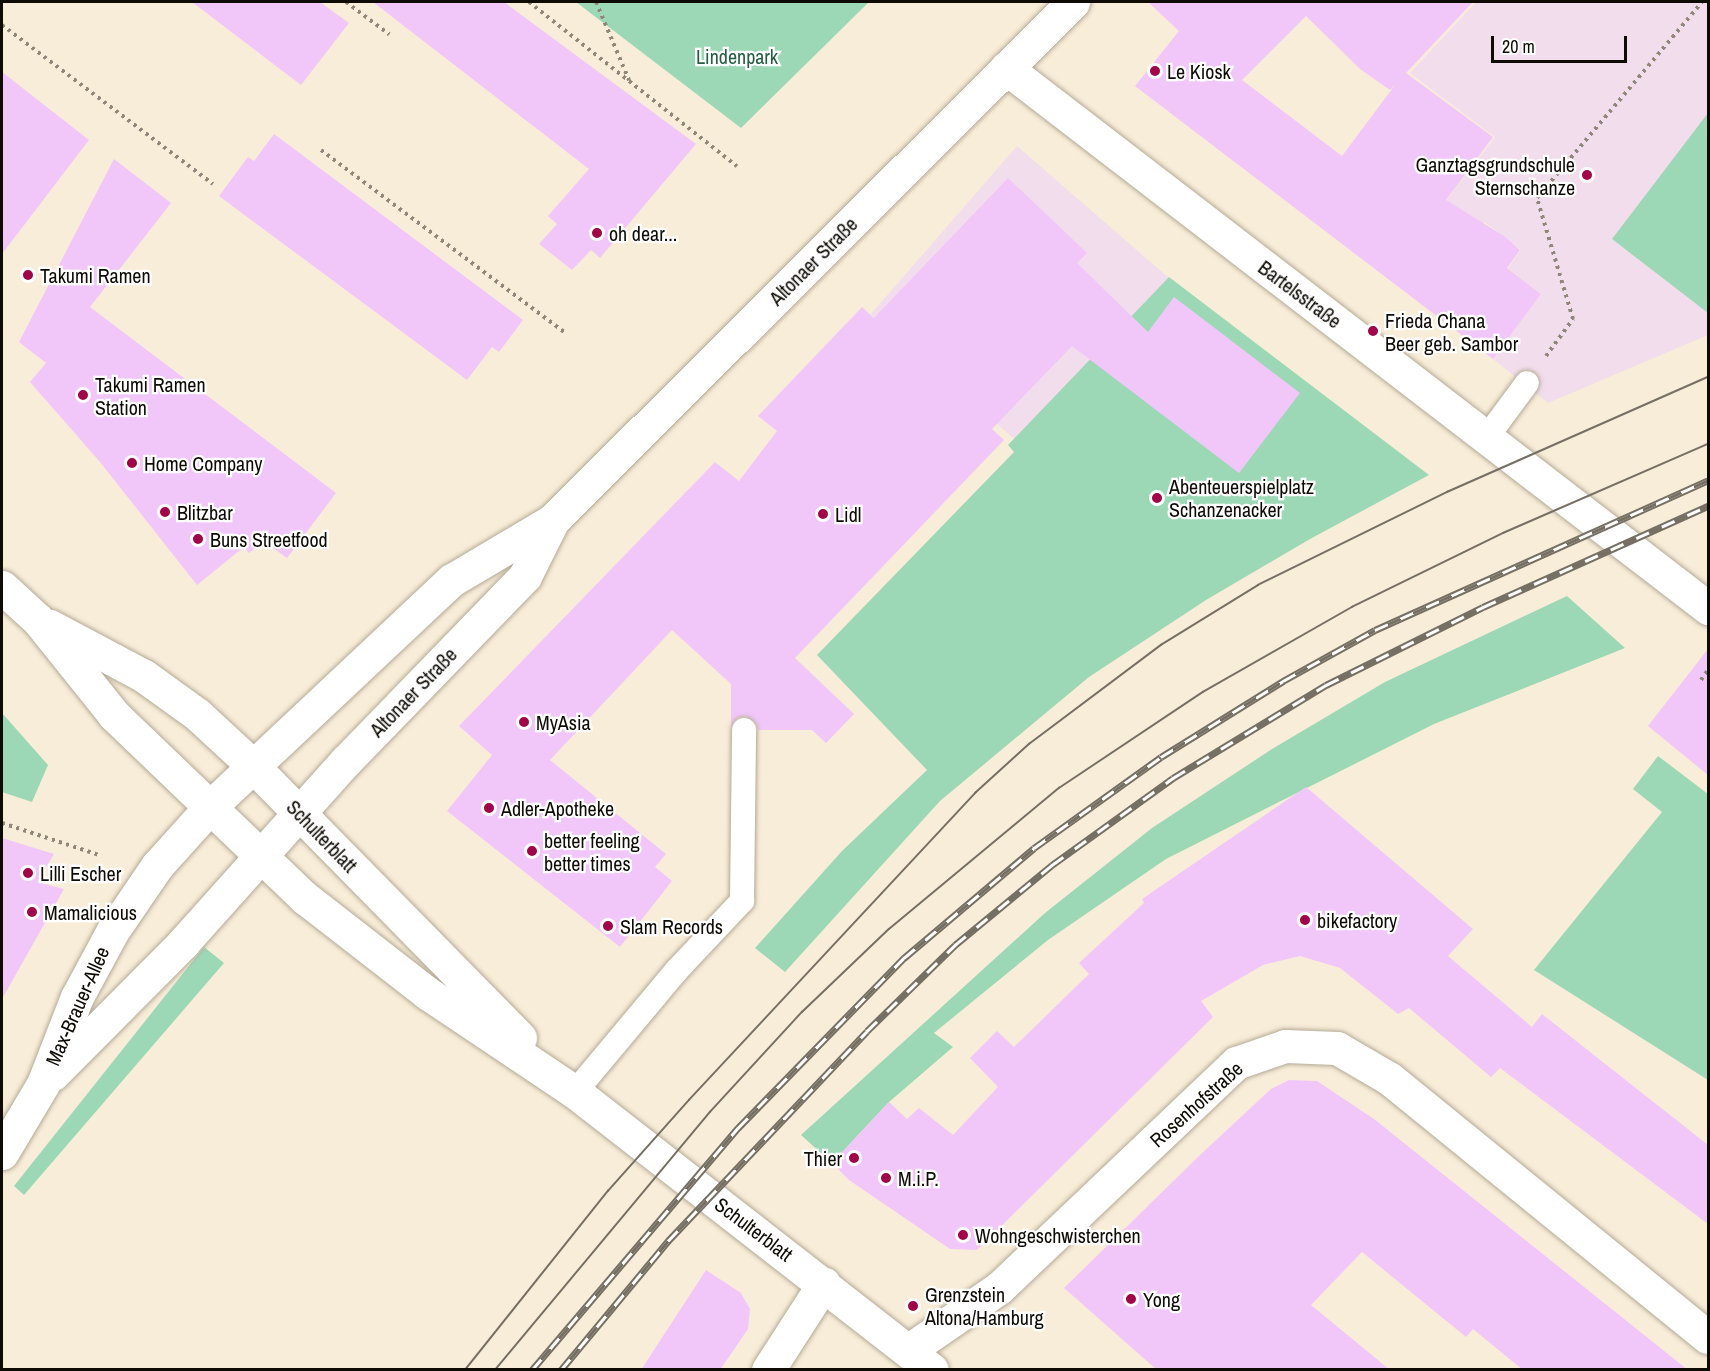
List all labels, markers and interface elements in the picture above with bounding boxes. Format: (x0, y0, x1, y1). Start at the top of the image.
scale bar (1494, 24, 1630, 62)
text: 20 m (1502, 34, 1535, 59)
park label: Lindenpark (696, 44, 778, 68)
place label: Le Kiosk (1167, 59, 1231, 83)
marker: Le Kiosk (1148, 64, 1162, 78)
place label: Ganztagsgrundschule Sternschanze (1415, 152, 1575, 199)
marker: Ganztagsgrundschule Sternschanze (1580, 168, 1594, 182)
street label: Altonaer Straße (764, 212, 862, 310)
place label: oh dear... (609, 221, 677, 245)
marker: oh dear... (590, 226, 604, 240)
street label: Bartelsstraße (1254, 255, 1346, 333)
place label: Takumi Ramen (40, 263, 151, 287)
marker: Takumi Ramen (21, 268, 35, 282)
place label: Frieda Chana Beer geb. Sambor (1385, 308, 1518, 355)
marker: Frieda Chana Beer geb. Sambor (1366, 324, 1380, 338)
place label: Takumi Ramen Station (95, 372, 206, 419)
marker: Takumi Ramen Station (76, 388, 90, 402)
place label: Home Company (144, 451, 262, 475)
marker: Home Company (125, 456, 139, 470)
place label: Abenteuerspielplatz Schanzenacker (1169, 474, 1314, 521)
marker: Abenteuerspielplatz Schanzenacker (1150, 491, 1164, 505)
place label: Blitzbar (177, 500, 233, 524)
place label: Lidl (835, 502, 861, 526)
marker: Blitzbar (158, 505, 172, 519)
marker: Lidl (816, 507, 830, 521)
place label: Buns Streetfood (210, 527, 328, 551)
marker: Buns Streetfood (191, 532, 205, 546)
street label: Altonaer Straße (364, 642, 462, 742)
place label: MyAsia (536, 710, 591, 734)
marker: MyAsia (517, 715, 531, 729)
street label: Schulterblatt (282, 795, 362, 877)
place label: Adler-Apotheke (501, 796, 614, 820)
marker: Adler-Apotheke (482, 801, 496, 815)
place label: better feeling better times (544, 828, 640, 875)
marker: better feeling better times (525, 844, 539, 858)
place label: Lilli Escher (40, 861, 121, 885)
marker: Lilli Escher (21, 866, 35, 880)
place label: Mamalicious (44, 900, 137, 924)
marker: Mamalicious (25, 905, 39, 919)
place label: bikefactory (1317, 908, 1397, 932)
marker: bikefactory (1298, 913, 1312, 927)
place label: Slam Records (620, 914, 723, 938)
marker: Slam Records (601, 919, 615, 933)
street label: Max-Brauer-Allee (40, 943, 114, 1069)
street label: Rosenhofstraße (1145, 1056, 1247, 1152)
place label: Thier (804, 1146, 842, 1170)
marker: Thier (847, 1151, 861, 1165)
place label: M.i.P. (898, 1166, 939, 1190)
marker: M.i.P. (879, 1171, 893, 1185)
street label: Schulterblatt (710, 1192, 798, 1266)
place label: Wohngeschwisterchen (975, 1223, 1141, 1247)
marker: Wohngeschwisterchen (956, 1228, 970, 1242)
place label: Grenzstein Altona/Hamburg (925, 1282, 1043, 1329)
place label: Yong (1143, 1287, 1180, 1311)
marker: Yong (1124, 1292, 1138, 1306)
marker: Grenzstein Altona/Hamburg (906, 1299, 920, 1313)

